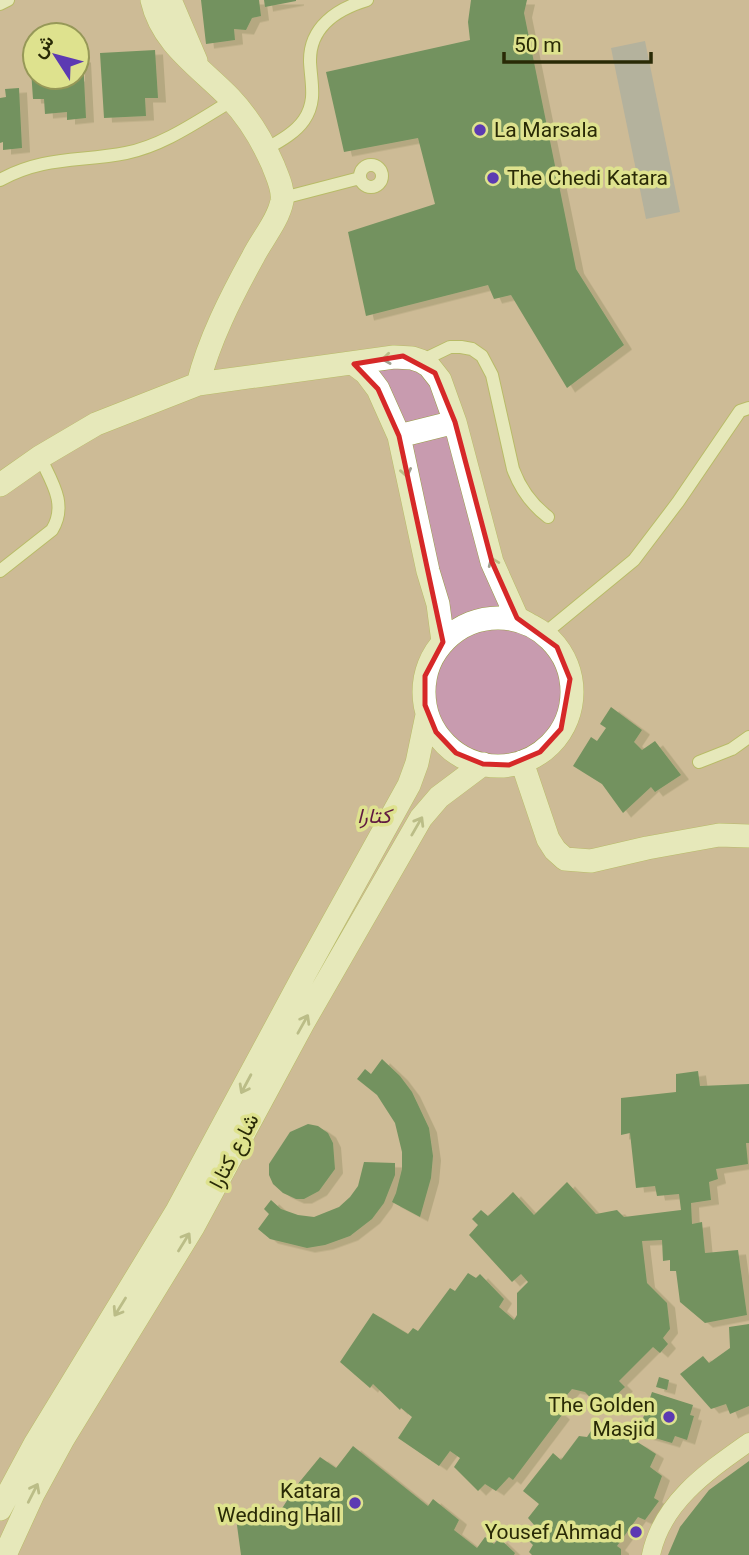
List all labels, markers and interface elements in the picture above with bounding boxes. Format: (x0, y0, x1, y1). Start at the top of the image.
north arrow (21, 21, 91, 91)
scale bar (504, 21, 651, 65)
text: ش (26, 30, 63, 65)
text: 50 m (514, 30, 562, 63)
place label: La Marsala (494, 115, 598, 148)
marker: La Marsala (472, 122, 488, 138)
place label: The Chedi Katara (507, 163, 668, 196)
marker: The Chedi Katara (485, 170, 501, 186)
one-way arrow (382, 352, 404, 365)
one-way arrow (399, 455, 413, 478)
one-way arrow (488, 557, 501, 579)
park label: كتارا (357, 801, 394, 834)
one-way arrow (410, 817, 424, 837)
one-way arrow (296, 1014, 310, 1034)
one-way arrow (238, 1073, 252, 1094)
street label: شارع كتارا (202, 1108, 269, 1195)
one-way arrow (177, 1233, 191, 1253)
one-way arrow (113, 1296, 127, 1316)
place label: The Golden Masjid (548, 1390, 655, 1447)
marker: The Golden Masjid (661, 1409, 677, 1425)
place label: Katara Wedding Hall (217, 1476, 341, 1533)
one-way arrow (27, 1483, 41, 1504)
marker: Katara Wedding Hall (347, 1495, 363, 1511)
place label: Yousef Ahmad (485, 1517, 622, 1550)
marker: Yousef Ahmad (628, 1524, 644, 1540)

